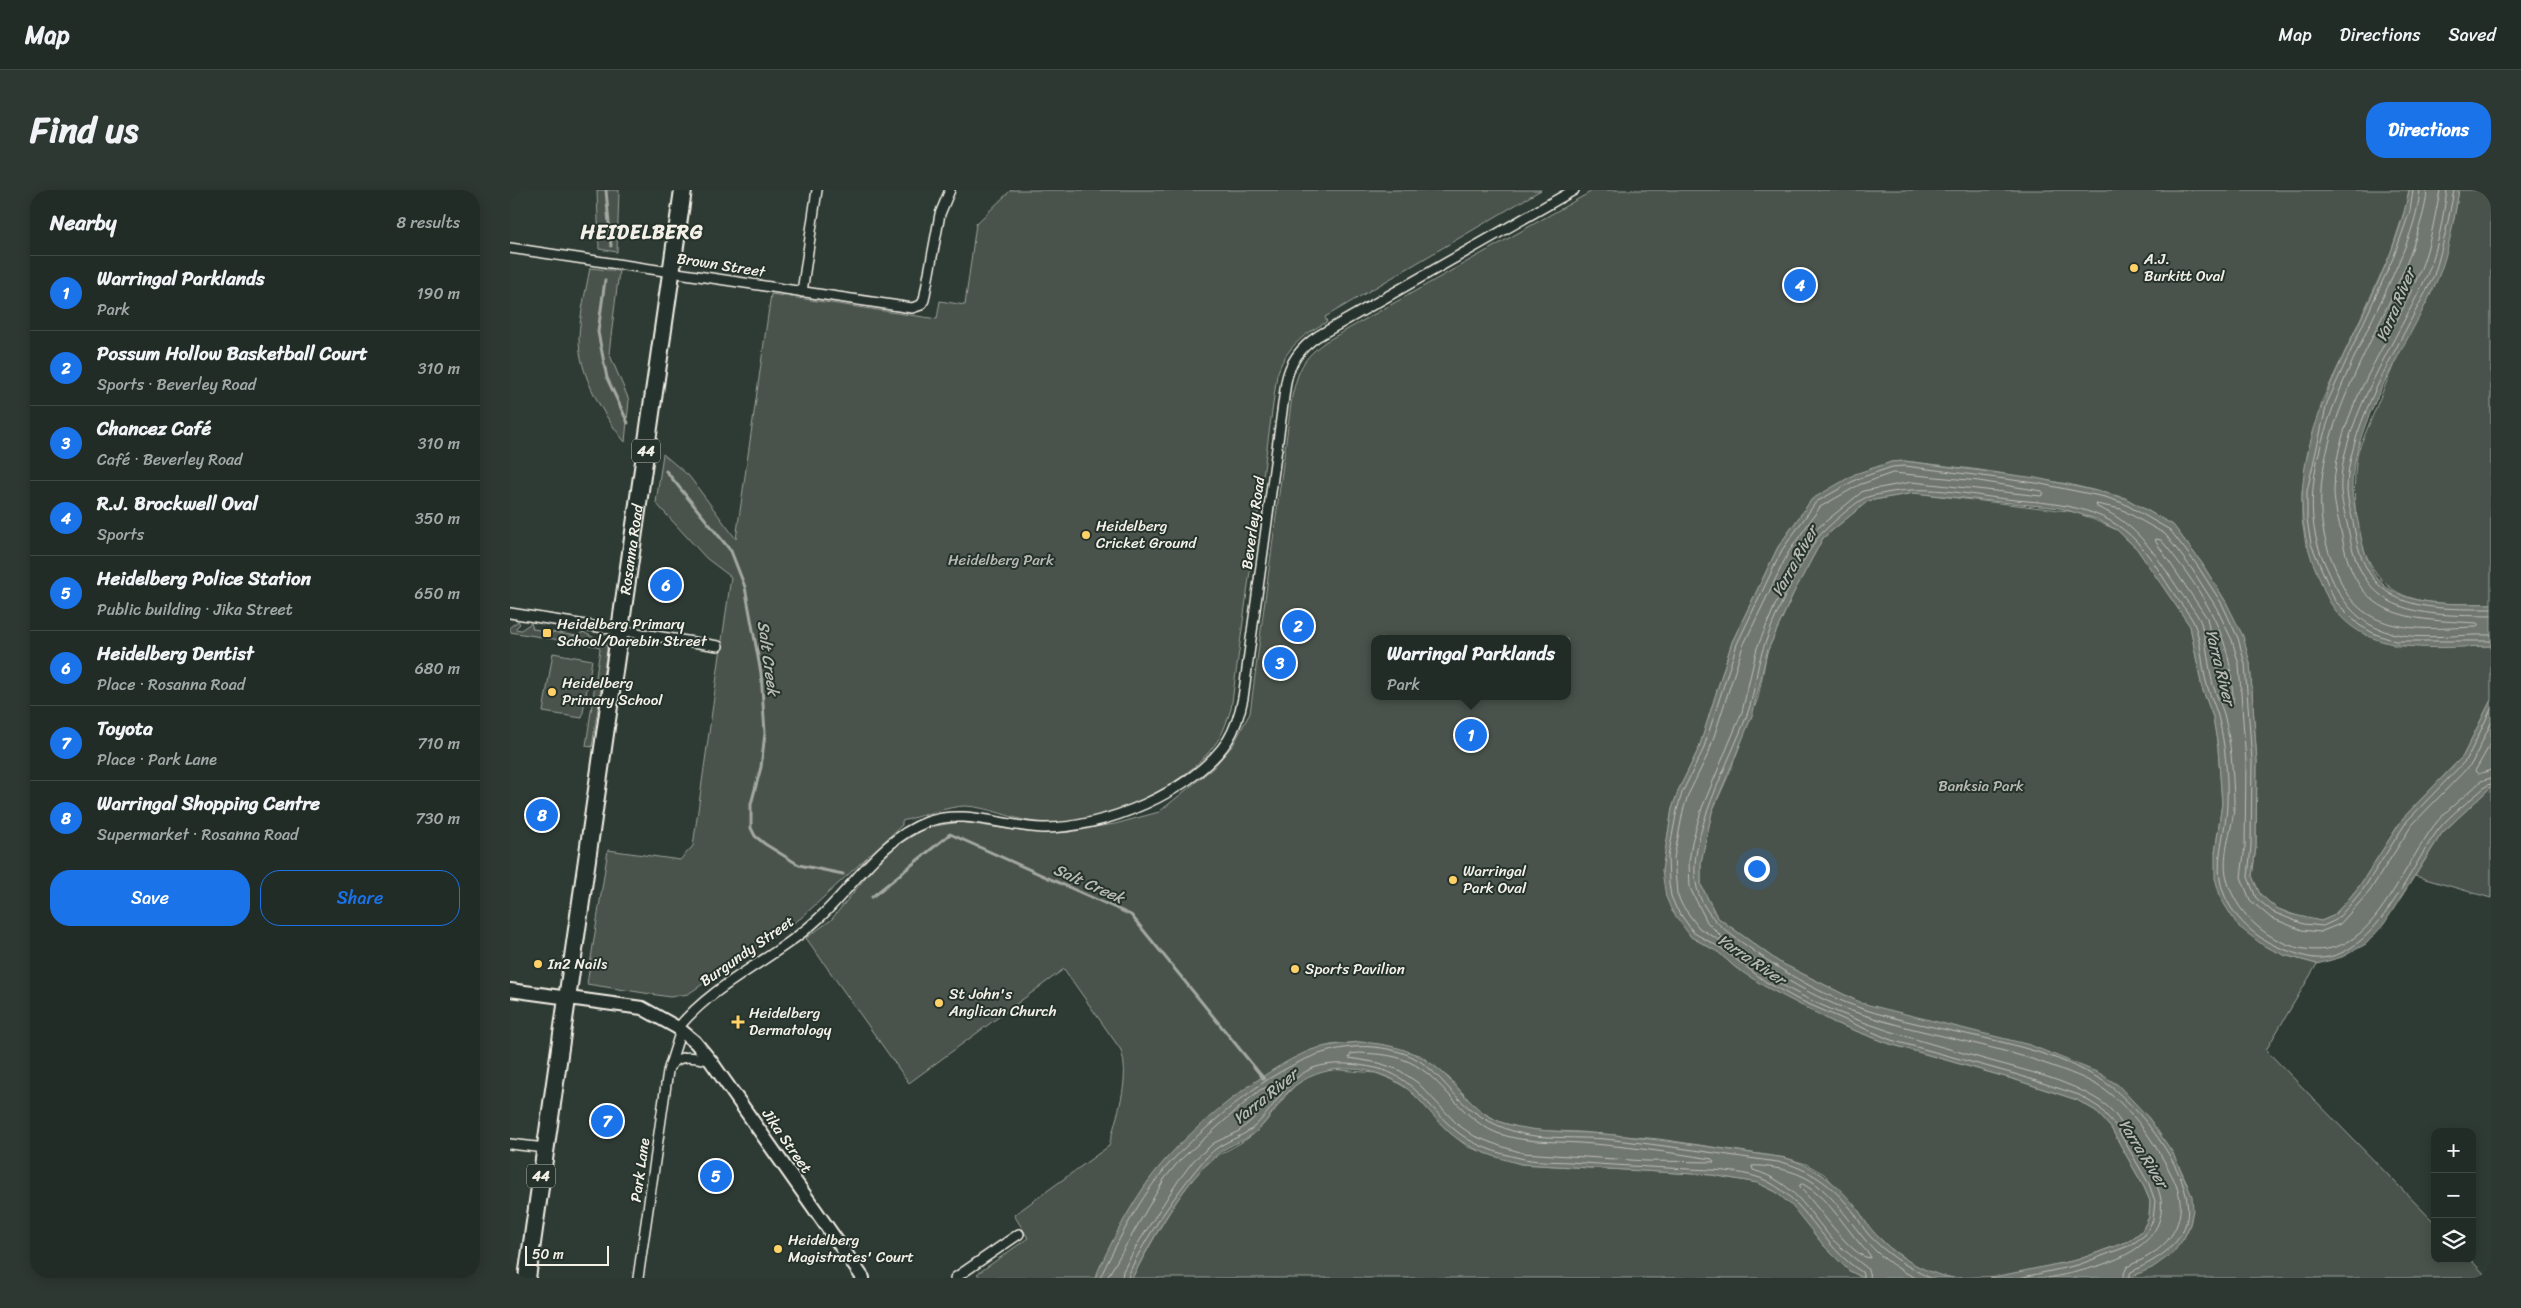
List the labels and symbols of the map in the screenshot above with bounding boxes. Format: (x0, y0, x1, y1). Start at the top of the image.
district label: HEIDELBERG (580, 215, 703, 250)
street label: Brown Street (675, 245, 768, 285)
place label: A.J. Burkitt Oval (2143, 246, 2225, 289)
water label: Yarra River (2367, 261, 2425, 346)
marker: A.J. Burkitt Oval (2128, 262, 2140, 274)
pin: 4 (1784, 266, 1816, 304)
road number: 44 (632, 440, 660, 462)
street label: Beverley Road (1234, 474, 1273, 571)
street label: Rosanna Road (612, 501, 651, 596)
place label: Heidelberg Cricket Ground (1096, 513, 1197, 556)
water label: Yarra River (1763, 518, 1827, 602)
marker: Heidelberg Cricket Ground (1080, 529, 1092, 541)
park label: Heidelberg Park (948, 547, 1055, 573)
pin: 6 (650, 566, 682, 604)
pin: 2 (1282, 607, 1314, 645)
place label: Heidelberg Primary School/Darebin Street (557, 611, 708, 654)
water label: Salt Creek (749, 619, 788, 700)
water label: Yarra River (2197, 626, 2245, 711)
marker: Heidelberg Primary School/Darebin Street (541, 627, 553, 639)
pin: 3 (1264, 644, 1296, 682)
place label: Heidelberg Primary School (562, 670, 663, 713)
marker: Heidelberg Primary School (546, 686, 558, 698)
pin: 1 (1455, 716, 1487, 754)
park label: Banksia Park (1938, 773, 2024, 799)
pin: 8 (526, 796, 558, 834)
water label: Salt Creek (1049, 855, 1131, 913)
your location (1744, 856, 1770, 882)
place label: Warringal Park Oval (1463, 858, 1527, 901)
marker: Warringal Park Oval (1447, 874, 1459, 886)
street label: Burgundy Street (694, 908, 800, 993)
water label: Yarra River (1712, 926, 1795, 995)
place label: In2 Nails (547, 951, 608, 977)
place label: Sports Pavilion (1305, 956, 1405, 982)
marker: In2 Nails (532, 958, 544, 970)
marker: Sports Pavilion (1289, 963, 1301, 975)
place label: St John's Anglican Church (948, 981, 1057, 1024)
marker: St John's Anglican Church (933, 997, 945, 1009)
place label: Heidelberg Dermatology (749, 1000, 832, 1043)
marker: Heidelberg Dermatology (731, 1015, 745, 1029)
water label: Yarra River (1226, 1059, 1307, 1132)
pin: 7 (591, 1102, 623, 1140)
street label: Jika Street (754, 1102, 819, 1179)
water label: Yarra River (2111, 1113, 2178, 1196)
street label: Park Lane (623, 1136, 657, 1204)
pin: 5 (700, 1157, 732, 1195)
road number: 44 (527, 1164, 555, 1188)
place label: Heidelberg Magistrates' Court (788, 1227, 914, 1270)
scale bar (525, 1243, 609, 1266)
marker: Heidelberg Magistrates' Court (772, 1243, 784, 1255)

